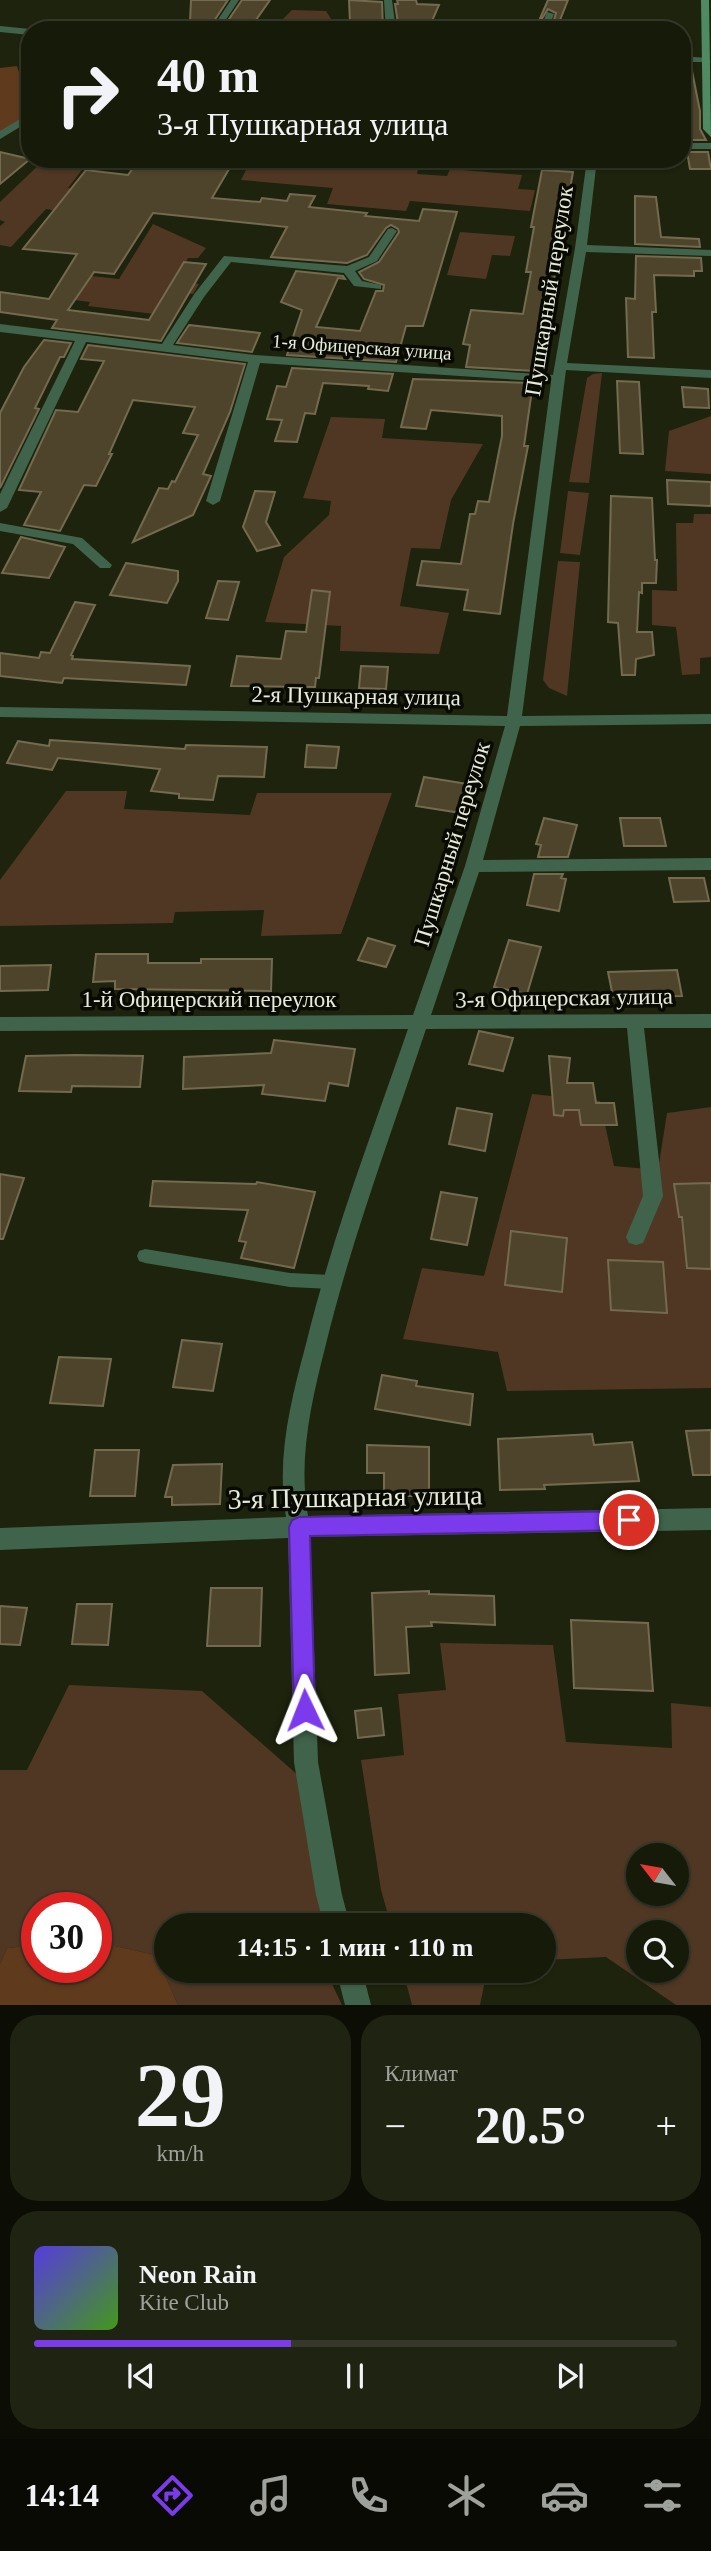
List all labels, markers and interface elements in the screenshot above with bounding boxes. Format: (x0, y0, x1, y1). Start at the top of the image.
text: 40 m (157, 48, 259, 103)
icon: right (42, 49, 133, 140)
text: 3-я Пушкарная улица (157, 106, 448, 142)
street label: Пушкарный переулок (520, 183, 578, 398)
street label: 1-я Офицерская улица (272, 330, 453, 364)
street label: 2-я Пушкарная улица (251, 682, 461, 710)
street label: Пушкарный переулок (409, 738, 495, 949)
street label: 3-я Офицерская улица (455, 984, 673, 1012)
street label: 1-й Офицерский переулок (81, 987, 337, 1012)
street label: 3-я Пушкарная улица (227, 1479, 483, 1515)
pin (599, 1490, 659, 1550)
icon: arrive (610, 1501, 648, 1539)
position arrow (268, 1673, 342, 1747)
north arrow (626, 1843, 690, 1906)
map controls (626, 1843, 689, 1983)
speed limit sign: 30 (21, 1892, 112, 1983)
button: search (626, 1920, 689, 1983)
text: 14:15 · 1 мин · 110 m (237, 1933, 473, 1962)
text: 29 (135, 2045, 226, 2146)
text: Климат (385, 2061, 458, 2086)
text: 20.5° (475, 2097, 587, 2154)
text: − (385, 2105, 406, 2147)
text: + (656, 2105, 677, 2147)
text: km/h (157, 2141, 204, 2166)
text: Neon Rain (139, 2260, 257, 2289)
text: Kite Club (139, 2290, 229, 2315)
icon: previous (122, 2357, 160, 2395)
icon: pause (336, 2357, 374, 2395)
icon: next (551, 2357, 589, 2395)
icon: directions (148, 2471, 197, 2520)
icon: music (246, 2471, 295, 2520)
icon: phone (344, 2471, 393, 2520)
icon: climate (442, 2471, 491, 2520)
icon: car (540, 2471, 589, 2520)
icon: filters (638, 2471, 687, 2520)
text: 14:14 (24, 2477, 99, 2513)

